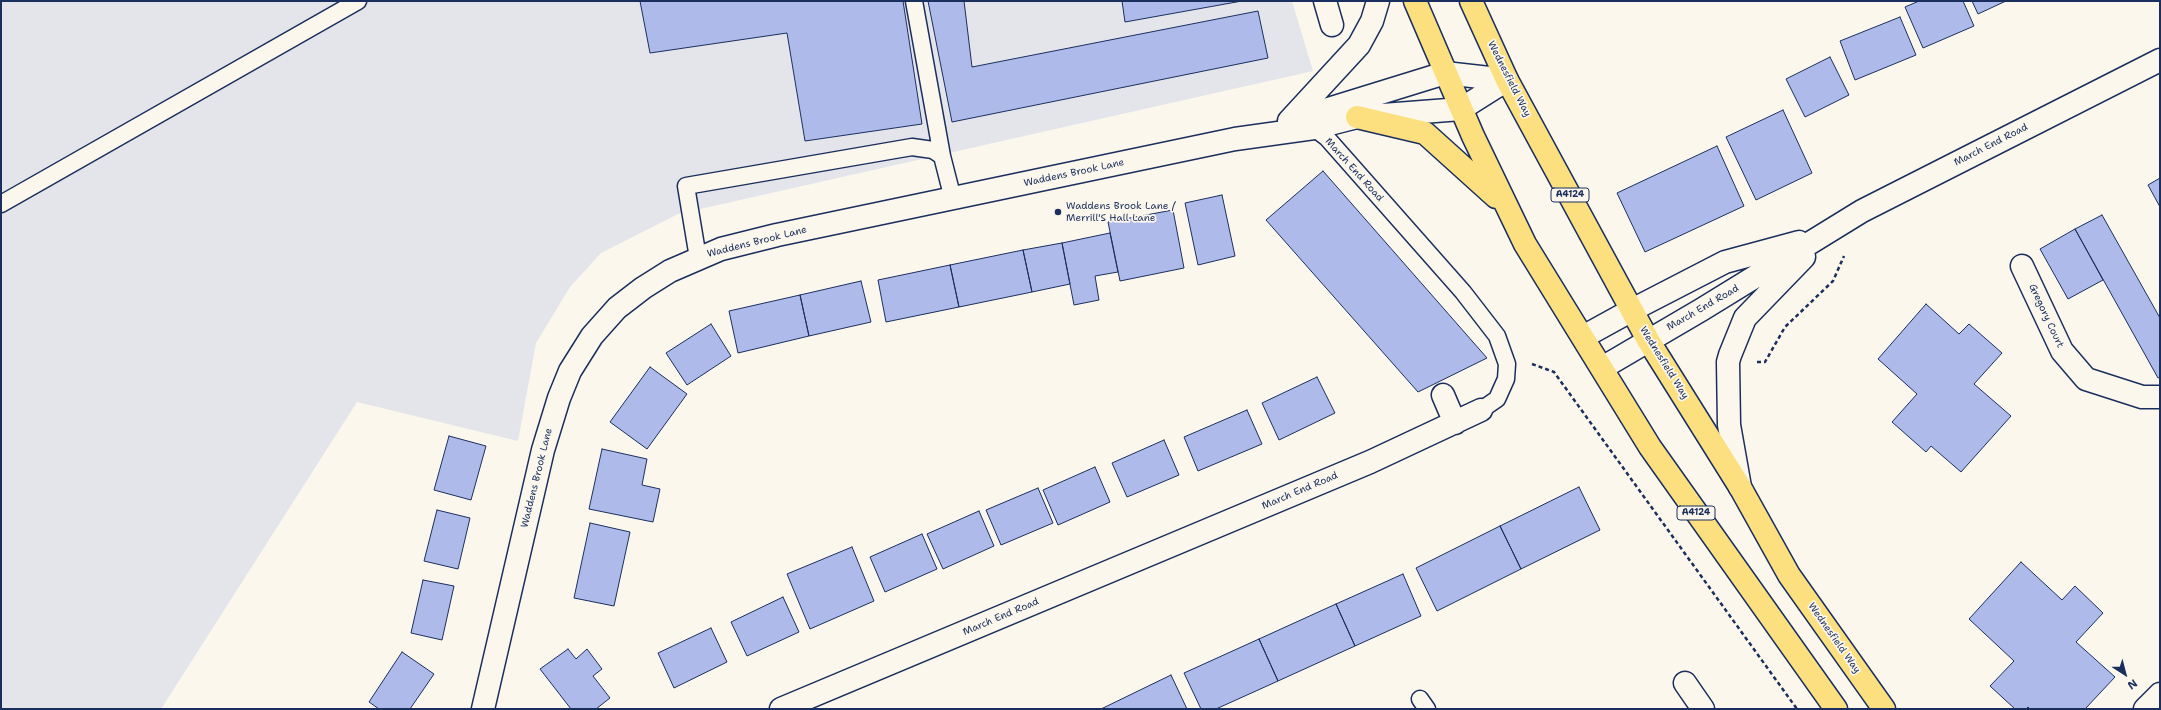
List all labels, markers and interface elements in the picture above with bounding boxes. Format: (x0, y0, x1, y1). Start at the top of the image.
street label: Wednesfield Way (1485, 39, 1533, 119)
street label: March End Road (1952, 121, 2030, 169)
street label: March End Road (1322, 136, 1386, 204)
street label: Waddens Brook Lane (1023, 156, 1125, 190)
road number: A4124 (1551, 188, 1589, 202)
place label: Waddens Brook Lane / Merrill'S Hall Lane (1066, 200, 1175, 224)
marker: Waddens Brook Lane / Merrill'S Hall Lane (1053, 207, 1063, 217)
street label: Waddens Brook Lane (706, 224, 808, 260)
street label: March End Road (1665, 282, 1741, 334)
street label: Gregory Court (2026, 282, 2066, 350)
street label: Wednesfield Way (1637, 325, 1691, 401)
street label: Waddens Brook Lane (519, 427, 555, 529)
street label: March End Road (1260, 470, 1340, 512)
road number: A4124 (1677, 506, 1715, 520)
street label: March End Road (961, 596, 1041, 638)
street label: Wednesfield Way (1805, 600, 1863, 676)
north arrow (2105, 654, 2145, 694)
text: N (2124, 675, 2140, 693)

